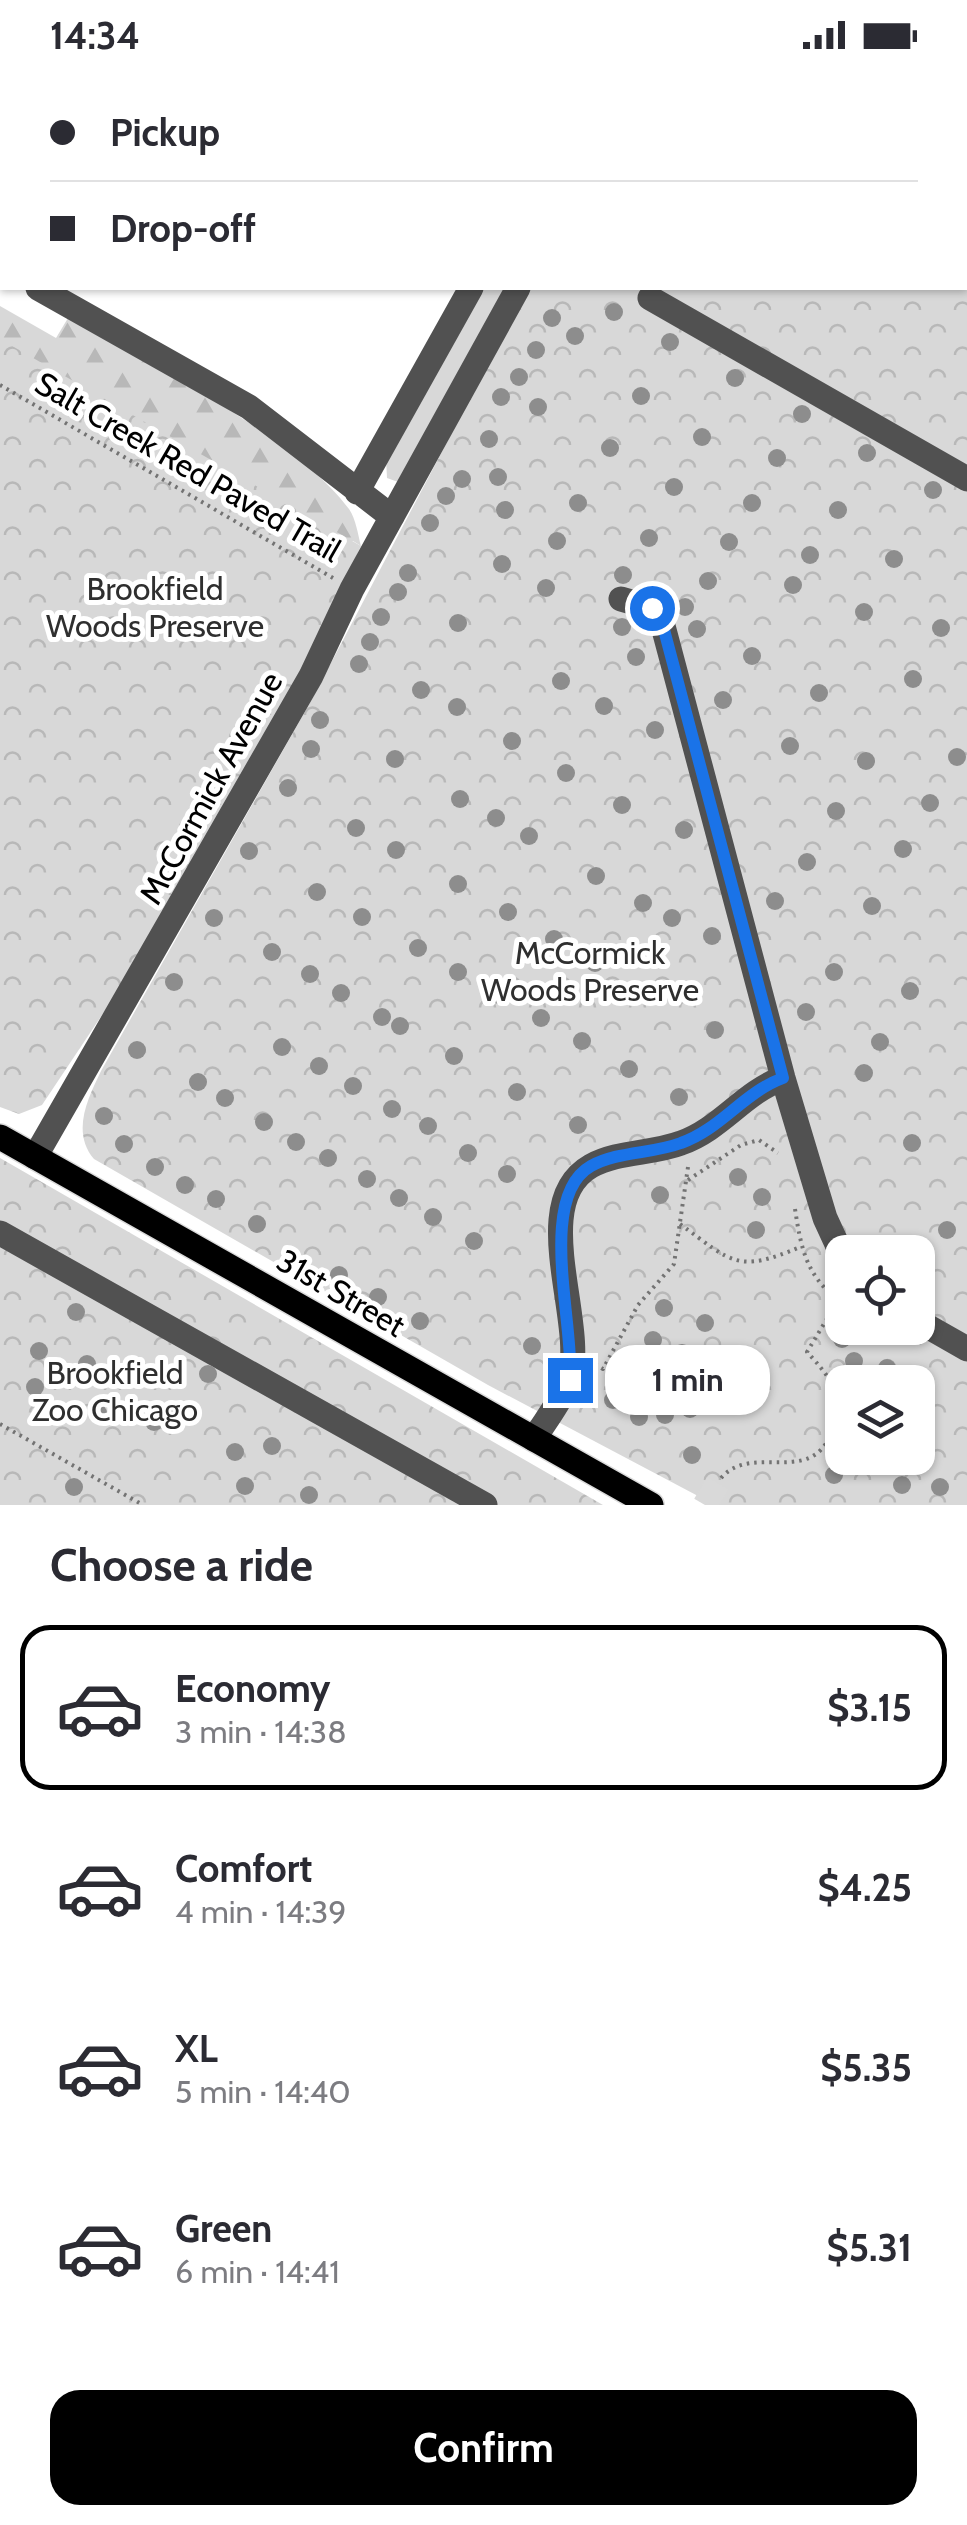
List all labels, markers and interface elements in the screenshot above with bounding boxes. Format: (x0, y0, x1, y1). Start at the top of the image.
text: 14:34 (50, 12, 140, 59)
text: Pickup (110, 109, 220, 156)
text: Drop-off (110, 205, 256, 252)
street label: Salt Creek Red Paved Trail (29, 363, 348, 570)
park label: Brookfield Woods Preserve (46, 569, 264, 645)
route start (630, 586, 675, 631)
street label: McCormick Avenue (131, 665, 290, 911)
park label: McCormick Woods Preserve (481, 933, 699, 1009)
map controls (825, 1235, 935, 1475)
button: locate (825, 1235, 935, 1345)
street label: 31st Street (270, 1240, 412, 1345)
callout: 1 min (605, 1345, 770, 1415)
park label: Brookfield Zoo Chicago (32, 1353, 198, 1429)
route end (548, 1358, 593, 1403)
text: 1 min (651, 1360, 724, 1399)
button: layers (825, 1365, 935, 1475)
text: Choose a ride (50, 1538, 313, 1592)
icon: car (55, 1663, 145, 1753)
text: Economy (175, 1665, 330, 1712)
text: $3.15 (827, 1684, 912, 1731)
text: 3 min · 14:38 (175, 1712, 347, 1751)
icon: car (55, 1843, 145, 1933)
text: Comfort (175, 1845, 312, 1892)
text: $4.25 (817, 1864, 912, 1911)
text: 4 min · 14:39 (175, 1892, 347, 1931)
icon: car (55, 2023, 145, 2113)
text: XL (175, 2025, 218, 2072)
text: $5.35 (820, 2044, 912, 2091)
text: 5 min · 14:40 (175, 2072, 351, 2111)
icon: car (55, 2203, 145, 2293)
text: Green (175, 2205, 272, 2252)
text: $5.31 (827, 2224, 912, 2271)
text: 6 min · 14:41 (175, 2252, 340, 2291)
button: Confirm (50, 2390, 917, 2505)

